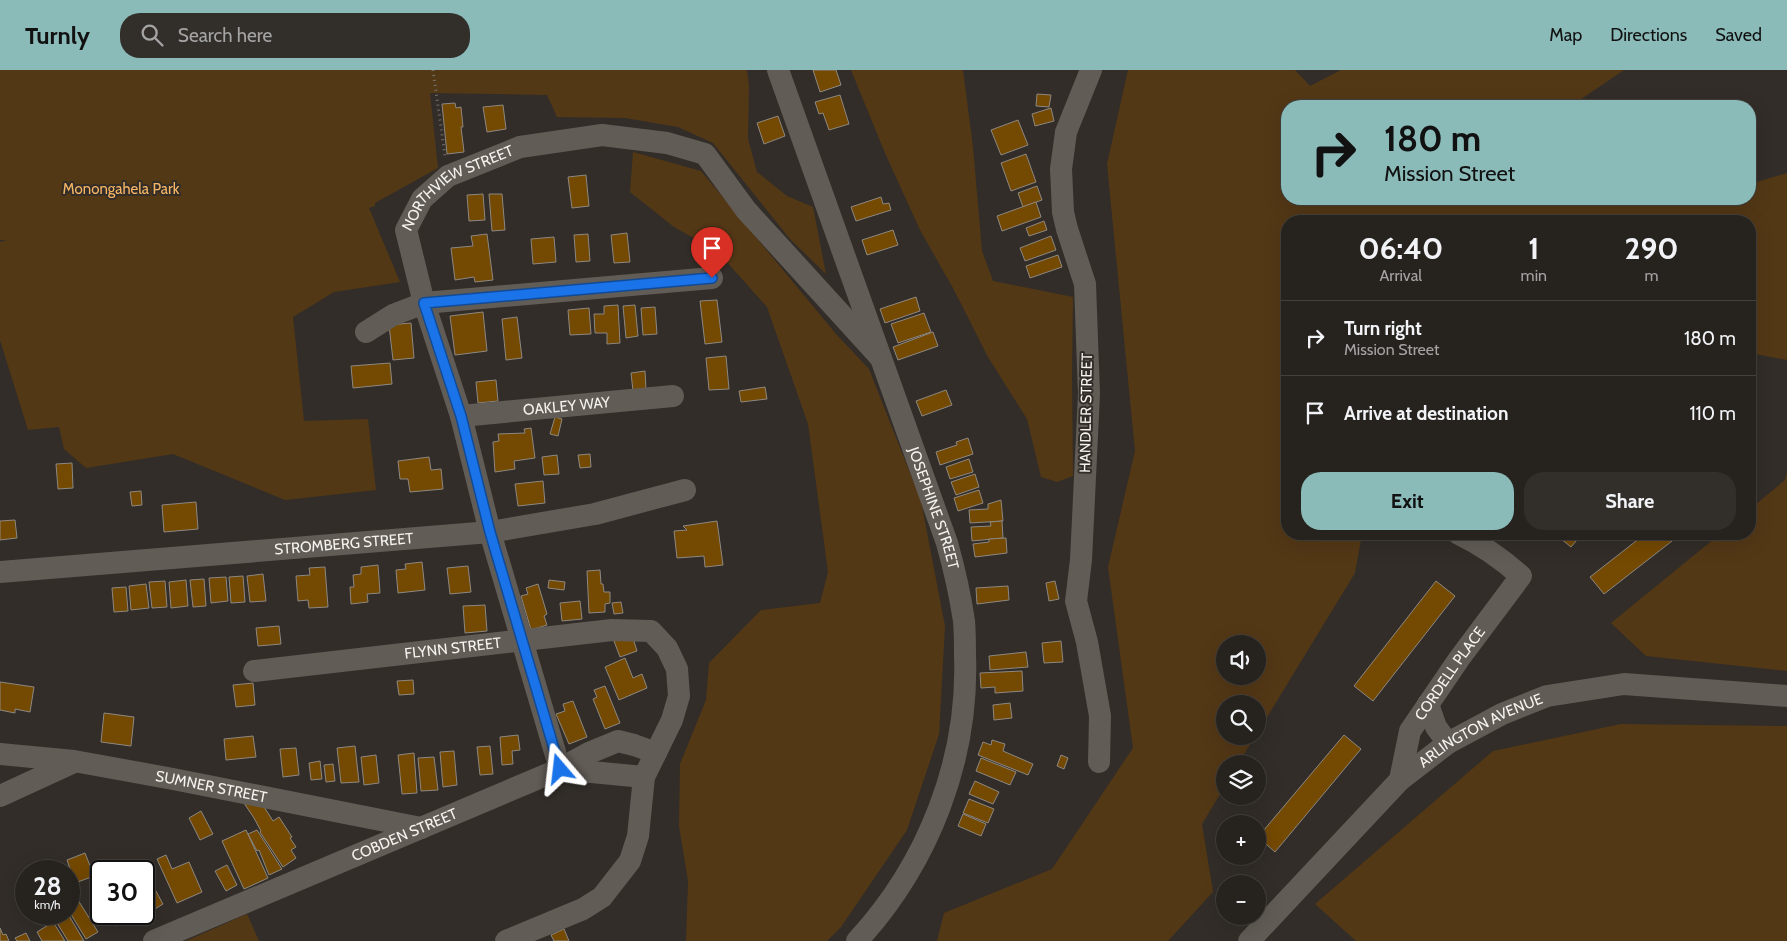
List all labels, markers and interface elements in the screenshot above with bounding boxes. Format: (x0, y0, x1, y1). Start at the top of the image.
search box (120, 13, 470, 58)
text: Turnly (25, 21, 90, 50)
icon: search (138, 21, 166, 49)
text: Search here (178, 24, 272, 47)
text: Map (1549, 24, 1582, 46)
text: Directions (1610, 24, 1687, 46)
text: Saved (1715, 24, 1762, 46)
text: 180 m (1384, 117, 1481, 160)
icon: right (1301, 120, 1366, 185)
street label: NORTHVIEW STREET (398, 142, 516, 234)
text: Mission Street (1384, 160, 1515, 187)
park label: Monongahela Park (63, 180, 180, 198)
pin (691, 227, 733, 278)
text: 06:40 (1359, 230, 1443, 267)
text: 1 (1528, 230, 1539, 267)
text: 290 (1625, 230, 1678, 267)
icon: arrive (698, 234, 726, 262)
text: Arrival (1380, 266, 1422, 285)
text: min (1521, 266, 1547, 285)
text: m (1644, 266, 1659, 285)
text: Turn right (1344, 317, 1422, 340)
icon: right (1301, 324, 1329, 352)
text: 180 m (1684, 327, 1736, 350)
text: Mission Street (1344, 340, 1439, 359)
street label: HANDLER STREET (1076, 353, 1096, 473)
street label: OAKLEY WAY (522, 393, 611, 419)
icon: arrive (1301, 399, 1329, 427)
text: Arrive at destination (1344, 402, 1508, 425)
text: 110 m (1689, 402, 1736, 425)
street label: JOSEPHINE STREET (904, 444, 962, 571)
button: Exit (1301, 472, 1514, 530)
button: Share (1524, 472, 1736, 530)
street label: STROMBERG STREET (274, 529, 414, 559)
street label: CORDELL PLACE (1411, 623, 1489, 724)
street label: FLYNN STREET (403, 634, 502, 663)
map controls (1216, 635, 1266, 925)
button: sound (1216, 635, 1266, 685)
street label: ARLINGTON AVENUE (1415, 690, 1545, 771)
button: search (1216, 695, 1266, 745)
position arrow (533, 742, 585, 794)
button: layers (1216, 755, 1266, 805)
street label: SUMNER STREET (154, 767, 269, 806)
street label: COBDEN STREET (349, 805, 460, 865)
button: + (1216, 815, 1266, 865)
speed limit sign: 30 (90, 860, 155, 925)
text: 28 (33, 871, 62, 901)
button: − (1216, 875, 1266, 925)
text: km/h (34, 897, 61, 912)

